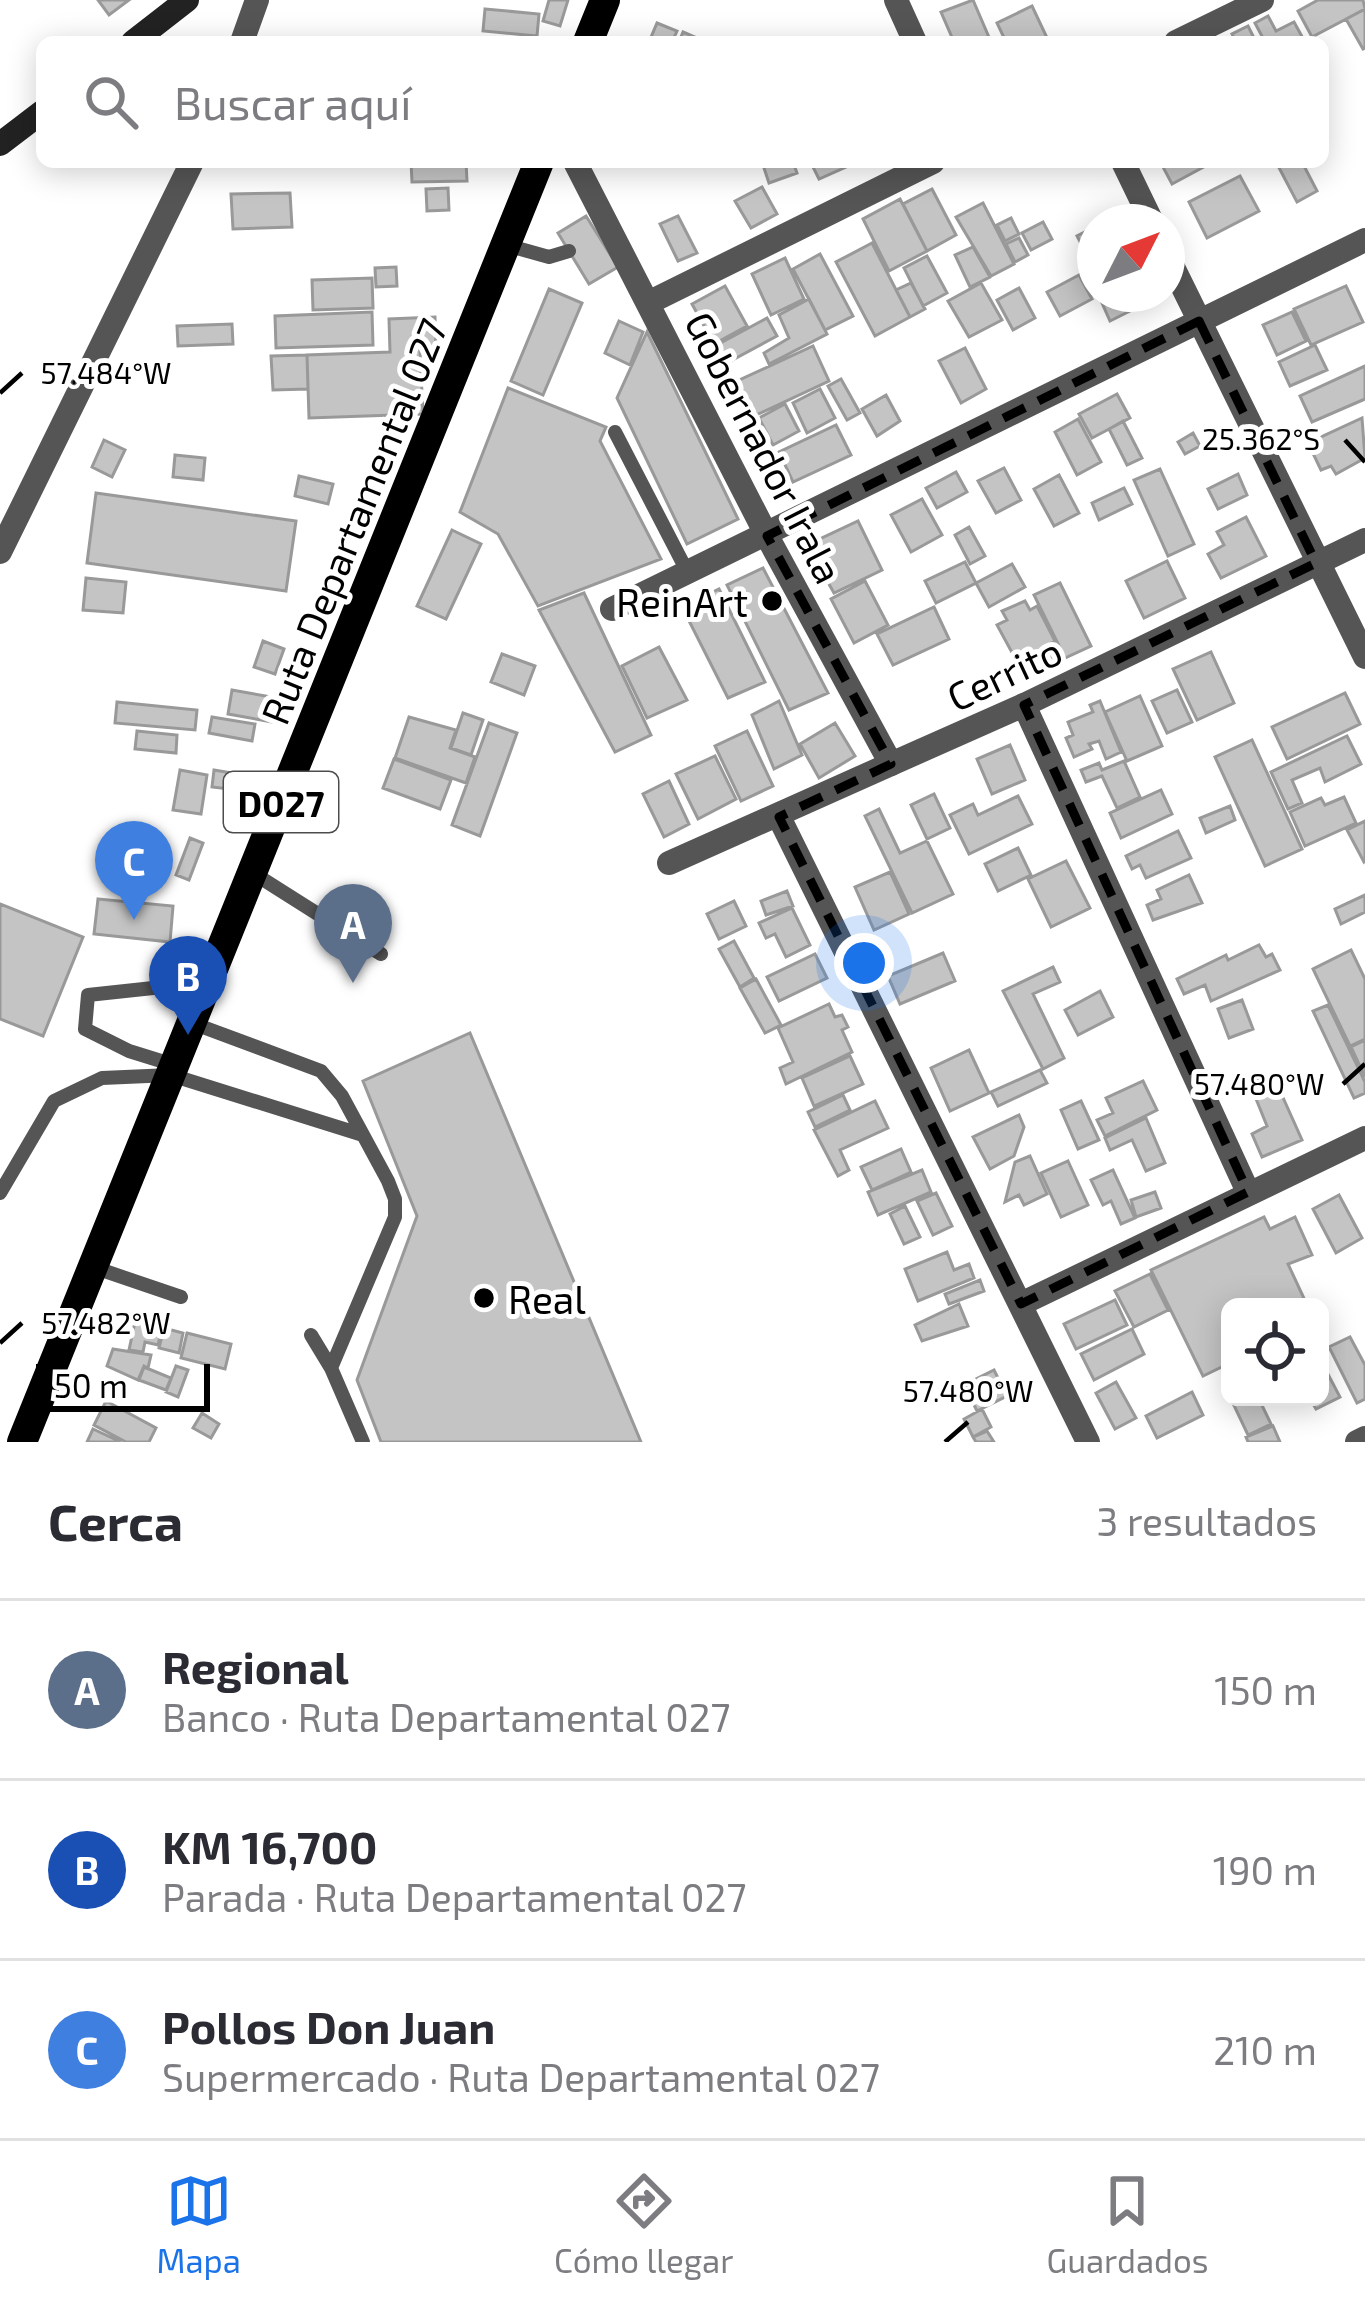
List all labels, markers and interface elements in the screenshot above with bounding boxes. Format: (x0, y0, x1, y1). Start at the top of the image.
search box (36, 36, 1329, 168)
icon: search (78, 69, 144, 135)
text: Buscar aquí (174, 75, 411, 129)
north arrow (1077, 204, 1185, 312)
street label: Gobernador Irala (676, 304, 854, 590)
street label: Ruta Departamental 027 (250, 312, 456, 730)
text: 57.484°W (40, 354, 172, 390)
text: 25.362°S (1202, 420, 1320, 456)
place label: ReinArt (616, 578, 748, 625)
marker: ReinArt (759, 588, 785, 614)
street label: Cerrito (939, 626, 1069, 720)
road number: D027 (224, 772, 338, 832)
pin: C (95, 821, 173, 920)
pin: A (314, 884, 392, 983)
your location (834, 933, 894, 993)
pin: B (149, 936, 227, 1035)
text: 57.480°W (1194, 1065, 1324, 1101)
place label: Real (508, 1275, 586, 1322)
marker: Real (471, 1285, 497, 1311)
map controls (1221, 1298, 1329, 1406)
button: locate (1221, 1298, 1329, 1406)
text: 57.482°W (41, 1304, 171, 1340)
scale bar (36, 1358, 210, 1411)
text: 50 m (54, 1365, 128, 1405)
text: 57.480°W (903, 1372, 1033, 1408)
text: Cerca (48, 1490, 183, 1551)
text: 3 resultados (1097, 1497, 1317, 1544)
text: Regional (162, 1639, 349, 1693)
text: A (74, 1666, 100, 1713)
text: 150 m (1214, 1666, 1317, 1713)
text: Banco · Ruta Departamental 027 (162, 1693, 731, 1740)
text: KM 16,700 (162, 1819, 377, 1873)
text: B (75, 1846, 99, 1893)
text: 190 m (1213, 1846, 1317, 1893)
text: Parada · Ruta Departamental 027 (162, 1873, 747, 1920)
text: Pollos Don Juan (162, 1999, 495, 2053)
text: C (76, 2026, 98, 2073)
text: 210 m (1213, 2026, 1317, 2073)
text: Supermercado · Ruta Departamental 027 (162, 2053, 880, 2100)
tab: Mapa (157, 2168, 241, 2280)
tab: Cómo llegar (554, 2168, 733, 2280)
tab: Guardados (1046, 2168, 1208, 2280)

